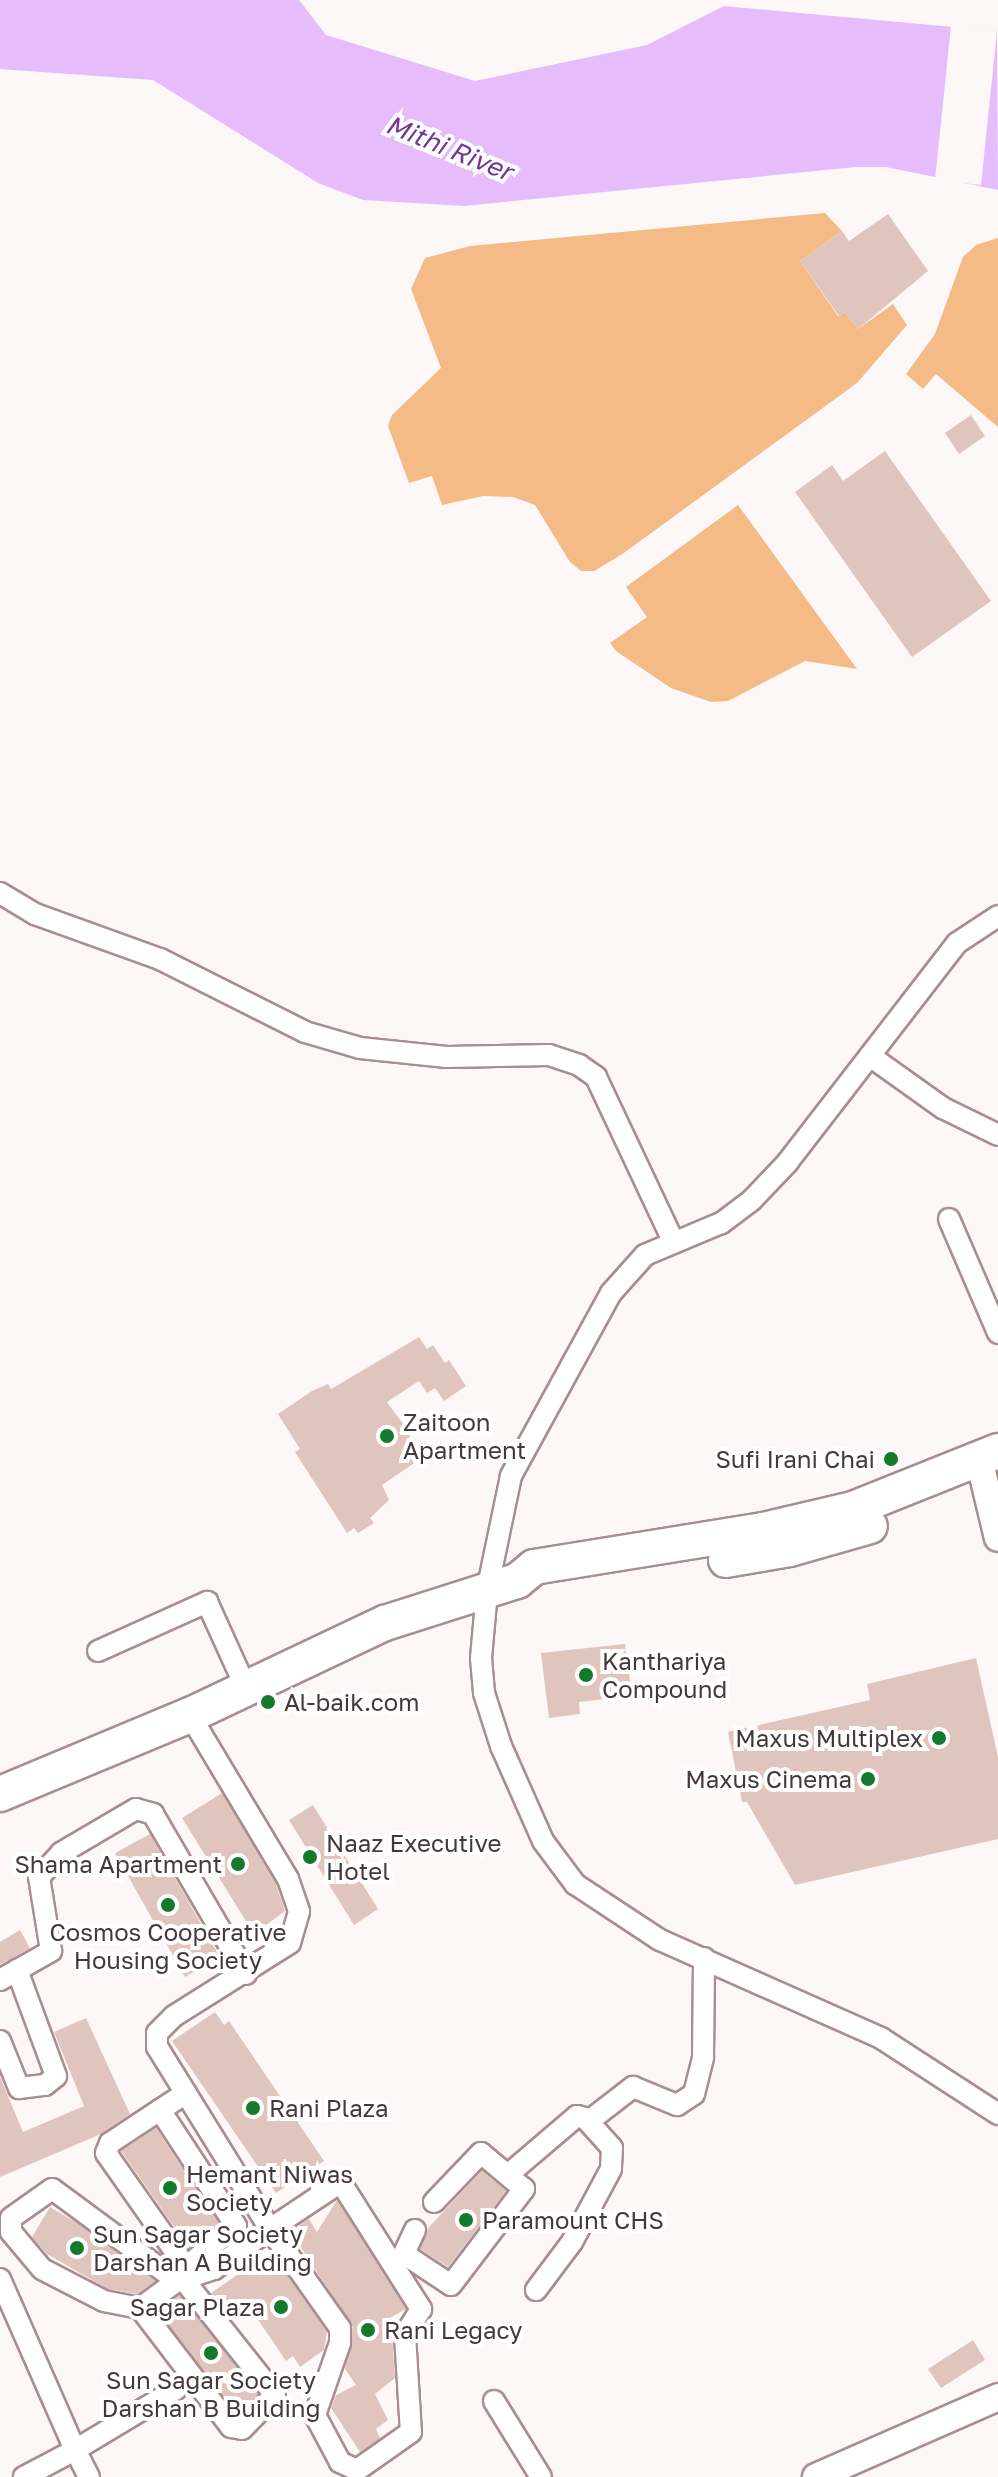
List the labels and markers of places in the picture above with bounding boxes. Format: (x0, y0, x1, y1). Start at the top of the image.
place label: Zaitoon Apartment (403, 1408, 526, 1464)
marker: Zaitoon Apartment (378, 1427, 396, 1445)
place label: Sufi Irani Chai (715, 1445, 875, 1473)
marker: Sufi Irani Chai (882, 1450, 900, 1468)
place label: Kanthariya Compound (602, 1647, 727, 1703)
marker: Kanthariya Compound (577, 1666, 595, 1684)
place label: Al-baik.com (284, 1688, 419, 1716)
marker: Al-baik.com (259, 1693, 277, 1711)
place label: Maxus Multiplex (735, 1724, 923, 1752)
marker: Maxus Multiplex (930, 1729, 948, 1747)
place label: Maxus Cinema (685, 1765, 852, 1793)
marker: Maxus Cinema (859, 1770, 877, 1788)
place label: Naaz Executive Hotel (326, 1829, 501, 1885)
marker: Naaz Executive Hotel (301, 1848, 319, 1866)
place label: Shama Apartment (14, 1850, 222, 1878)
marker: Shama Apartment (229, 1855, 247, 1873)
marker: Cosmos Cooperative Housing Society (159, 1896, 177, 1914)
place label: Cosmos Cooperative Housing Society (50, 1918, 286, 1974)
place label: Rani Plaza (269, 2094, 389, 2122)
marker: Rani Plaza (244, 2099, 262, 2117)
place label: Hemant Niwas Society (186, 2160, 353, 2216)
marker: Hemant Niwas Society (161, 2179, 179, 2197)
place label: Paramount CHS (482, 2206, 664, 2234)
marker: Paramount CHS (457, 2211, 475, 2229)
place label: Sun Sagar Society Darshan A Building (93, 2220, 312, 2276)
marker: Sun Sagar Society Darshan A Building (68, 2239, 86, 2257)
place label: Sagar Plaza (130, 2293, 265, 2321)
marker: Sagar Plaza (272, 2298, 290, 2316)
place label: Rani Legacy (384, 2316, 523, 2344)
marker: Rani Legacy (359, 2321, 377, 2339)
marker: Sun Sagar Society Darshan B Building (202, 2344, 220, 2362)
place label: Sun Sagar Society Darshan B Building (102, 2366, 320, 2422)

